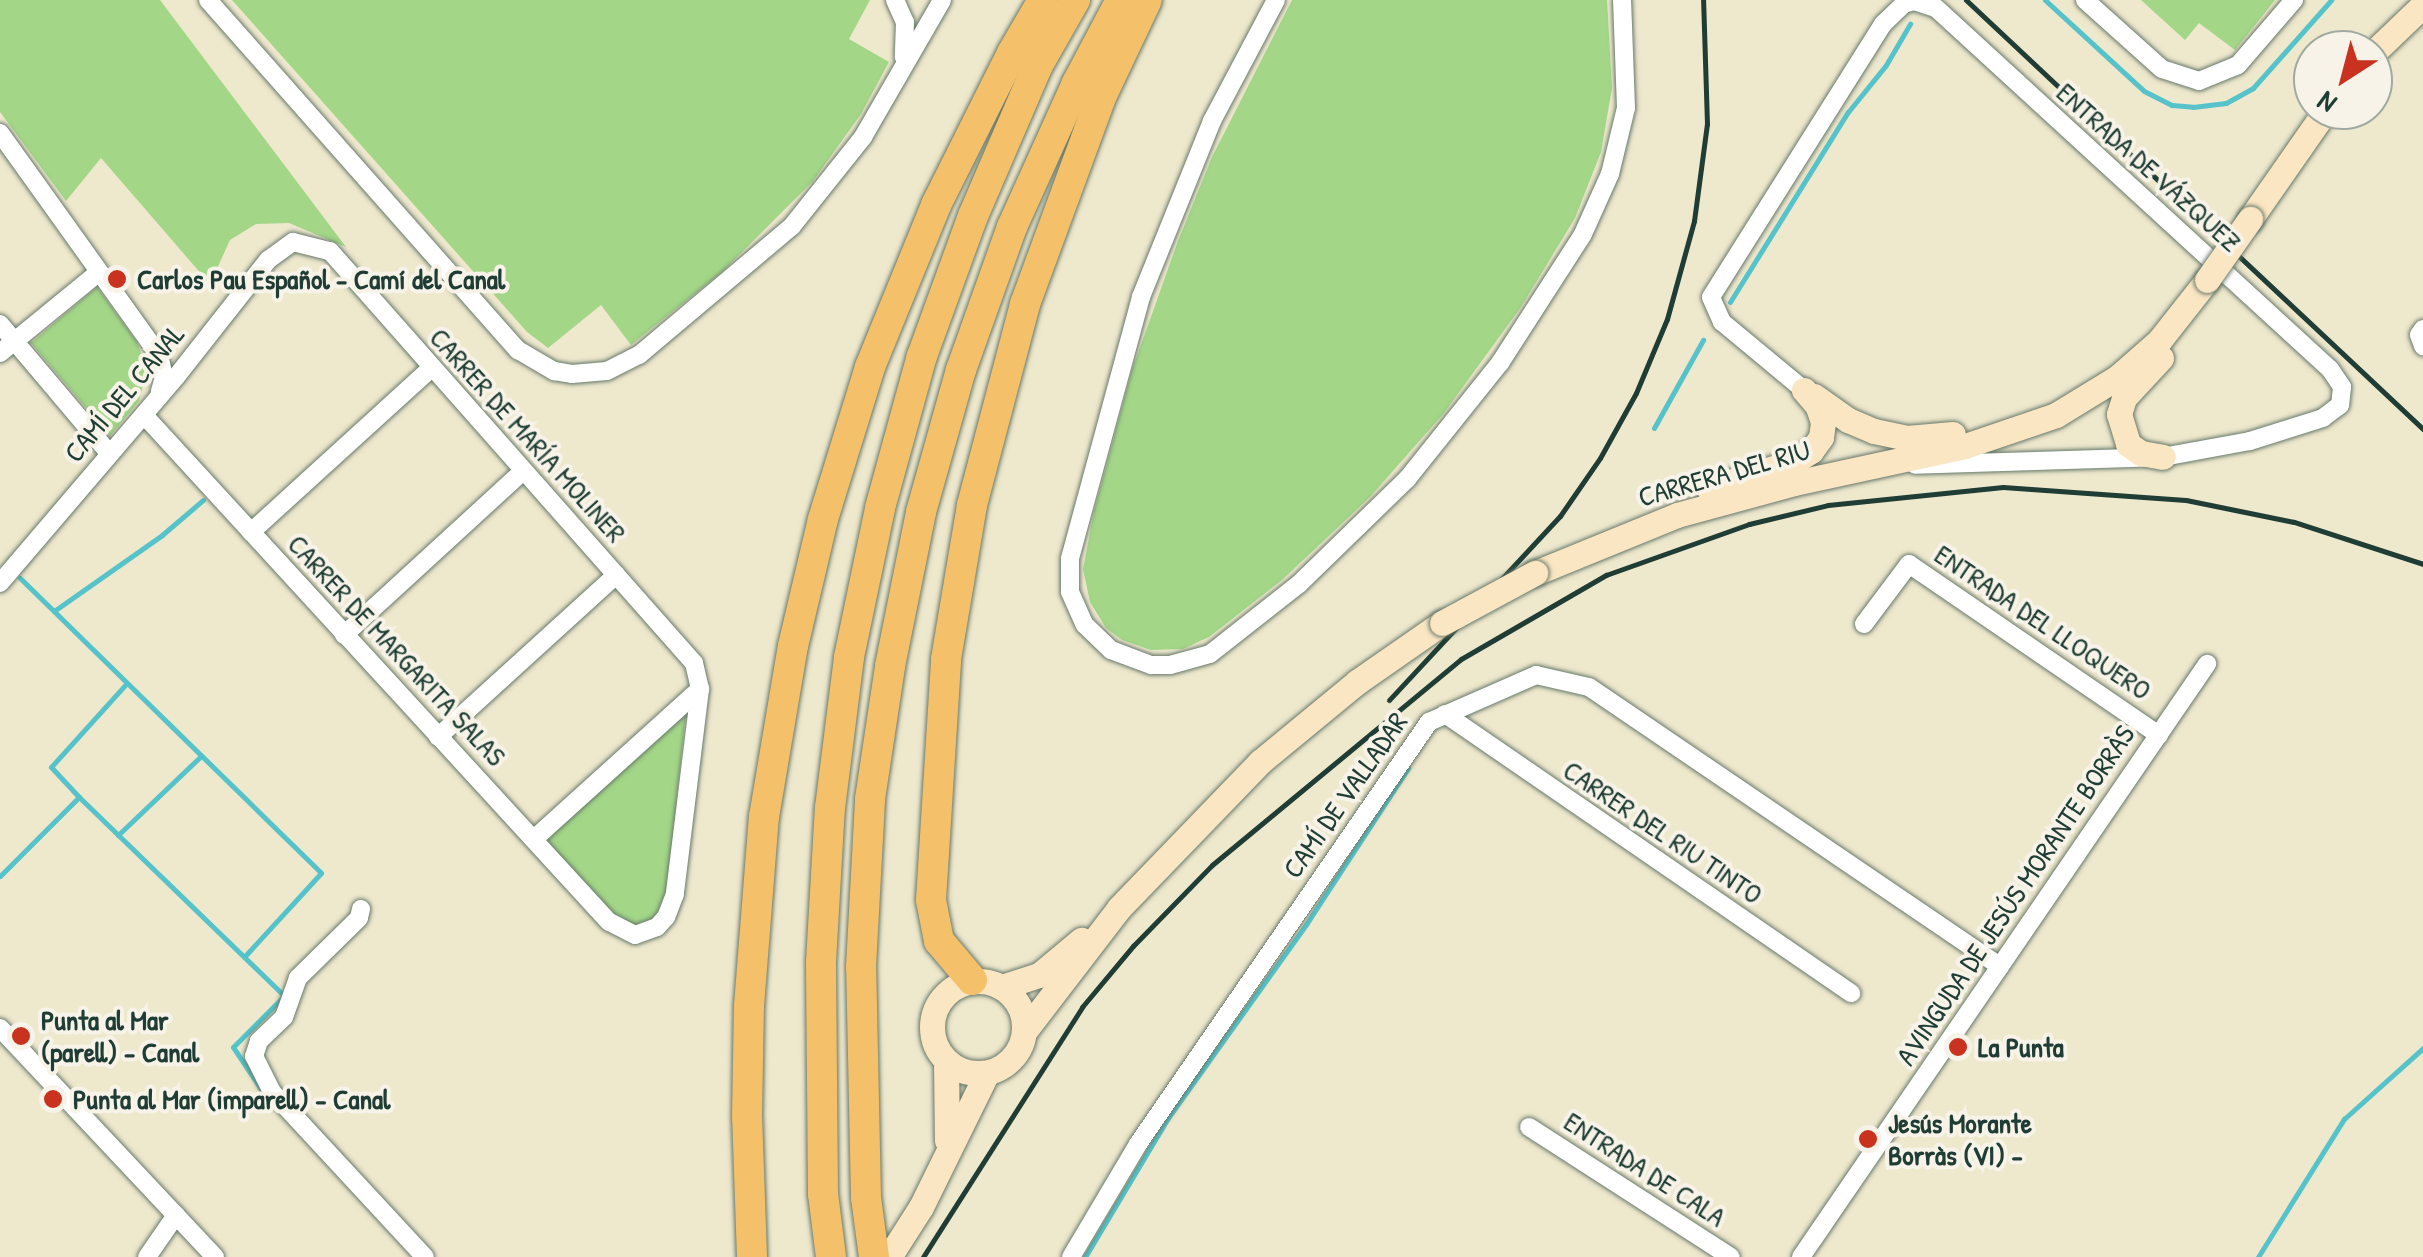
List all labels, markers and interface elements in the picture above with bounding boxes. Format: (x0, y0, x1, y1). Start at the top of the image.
north arrow (2293, 30, 2393, 130)
street label: ENTRADA DE VÁZQUEZ (2050, 75, 2248, 259)
text: N (2309, 83, 2344, 122)
place label: Carlos Pau Español - Camí del Canal (137, 262, 505, 296)
marker: Carlos Pau Español - Camí del Canal (106, 268, 128, 290)
street label: CAMÍ DEL CANAL (57, 317, 191, 469)
street label: CARRER DE MARÍA MOLINER (423, 321, 633, 549)
street label: CARRERA DEL RIU (1634, 432, 1814, 514)
street label: CARRER DE MARGARITA SALAS (281, 527, 513, 773)
street label: ENTRADA DEL LLOQUERO (1929, 537, 2157, 707)
street label: CAMÍ DE VALLADAR (1275, 706, 1415, 884)
street label: AVINGUDA DE JESÚS MORANTE BORRÀS (1888, 719, 2142, 1071)
street label: CARRER DEL RIU TINTO (1557, 753, 1769, 911)
place label: Punta al Mar (parell) - Canal (41, 1003, 199, 1069)
marker: Punta al Mar (parell) - Canal (10, 1025, 32, 1047)
place label: La Punta (1978, 1030, 2064, 1064)
marker: La Punta (1947, 1036, 1969, 1058)
place label: Punta al Mar (imparell) - Canal (73, 1082, 390, 1116)
marker: Punta al Mar (imparell) - Canal (42, 1088, 64, 1110)
street label: ENTRADA DE CALA (1558, 1104, 1732, 1234)
place label: Jesús Morante Borràs (VI) - (1888, 1106, 2032, 1172)
marker: Jesús Morante Borràs (VI) - (1857, 1128, 1879, 1150)

